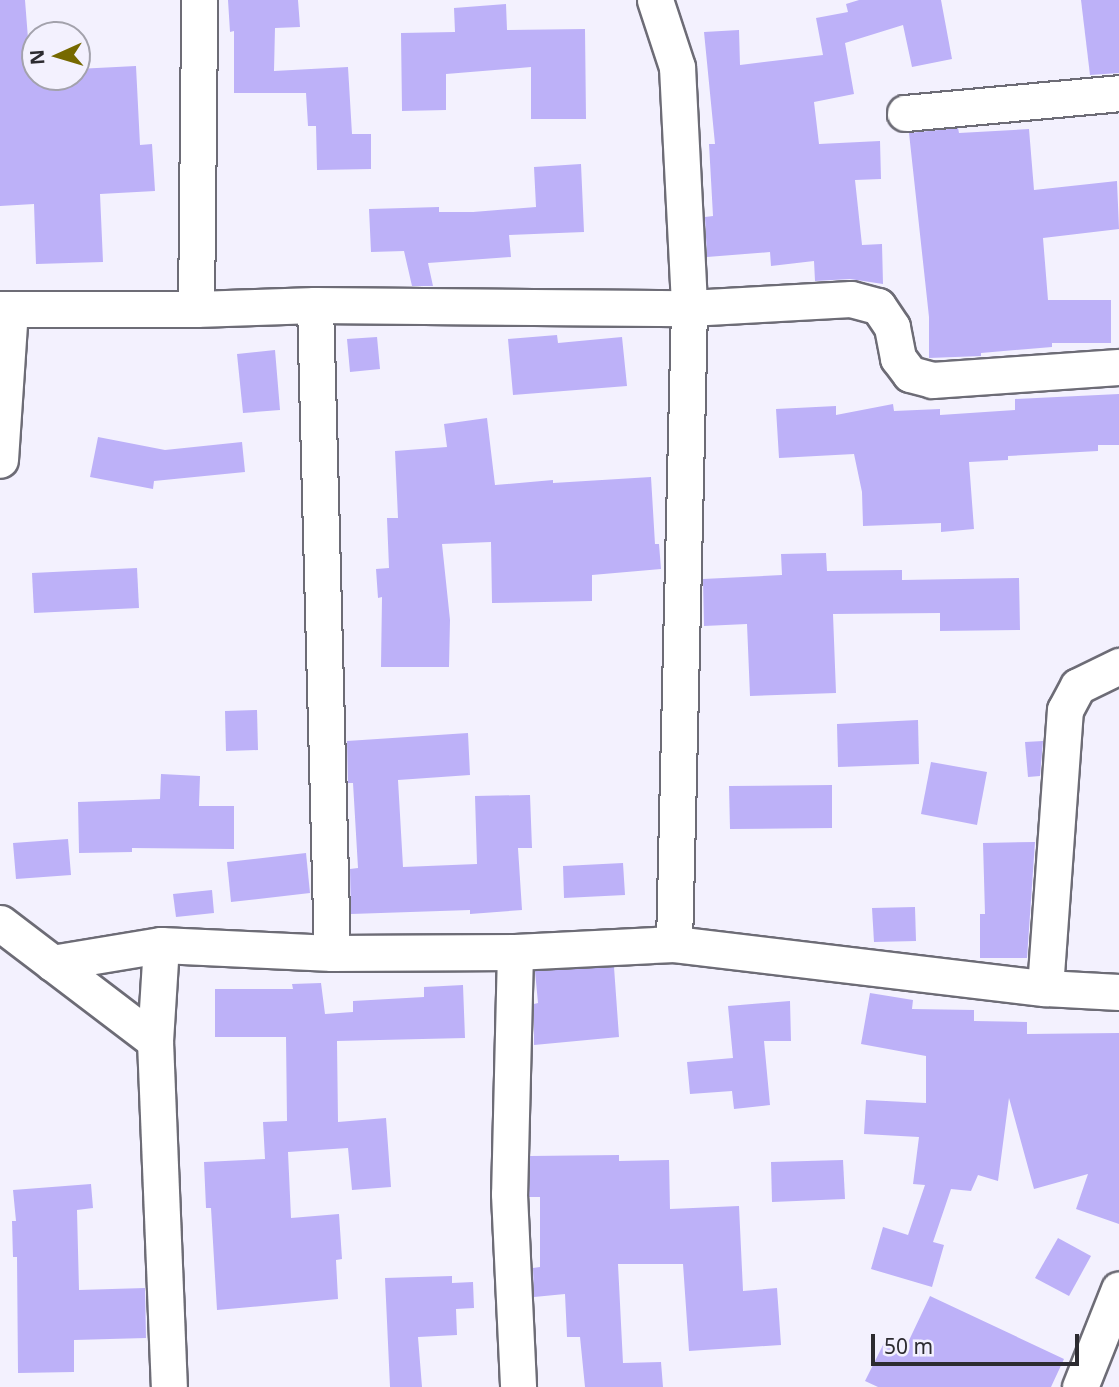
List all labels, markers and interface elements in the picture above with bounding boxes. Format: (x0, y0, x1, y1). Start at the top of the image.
north arrow (21, 21, 91, 91)
text: N (24, 49, 51, 66)
scale bar (874, 1320, 1082, 1364)
text: 50 m (884, 1332, 933, 1360)

